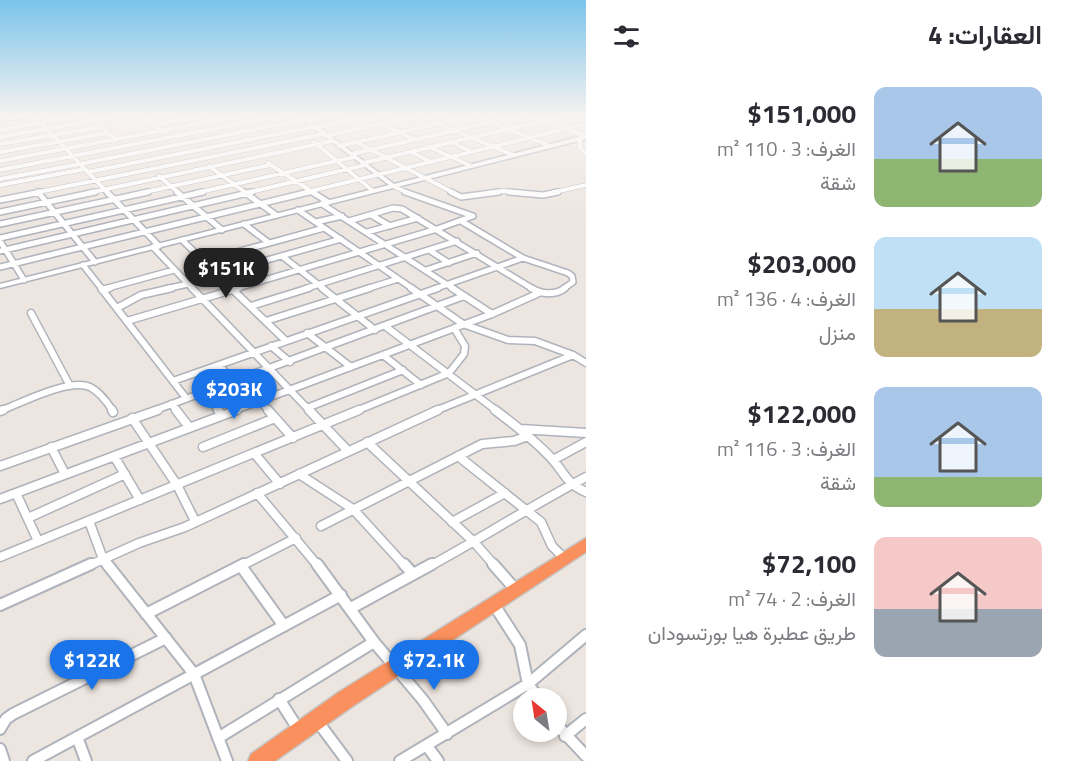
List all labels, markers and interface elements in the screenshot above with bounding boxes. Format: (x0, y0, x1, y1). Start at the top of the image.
text: العقارات: 4 (928, 15, 1042, 54)
icon: filters (610, 20, 643, 53)
text: $151,000 (747, 94, 856, 133)
icon: home (922, 111, 994, 183)
text: الغرف: 3 · 110 m² (717, 133, 856, 164)
text: شقة (820, 167, 856, 198)
text: $203,000 (747, 244, 856, 283)
pin: $151K (184, 248, 268, 299)
text: $151K (198, 252, 254, 283)
icon: home (922, 261, 994, 333)
text: الغرف: 4 · 136 m² (717, 283, 856, 314)
text: منزل (819, 317, 856, 348)
pin: $203K (192, 369, 276, 420)
text: $203K (206, 373, 262, 404)
text: $122,000 (747, 394, 856, 433)
icon: home (922, 411, 994, 483)
text: الغرف: 3 · 116 m² (717, 433, 856, 464)
text: شقة (820, 467, 856, 498)
text: $72,100 (762, 544, 856, 583)
icon: home (922, 561, 994, 633)
text: الغرف: 2 · 74 m² (728, 583, 856, 614)
text: طريق عطبرة هيا بورتسودان (648, 617, 856, 648)
pin: $122K (50, 640, 134, 691)
pin: $72.1K (385, 640, 483, 691)
text: $122K (64, 644, 120, 675)
text: $72.1K (403, 644, 465, 675)
north arrow (513, 688, 567, 742)
map controls (513, 688, 567, 742)

